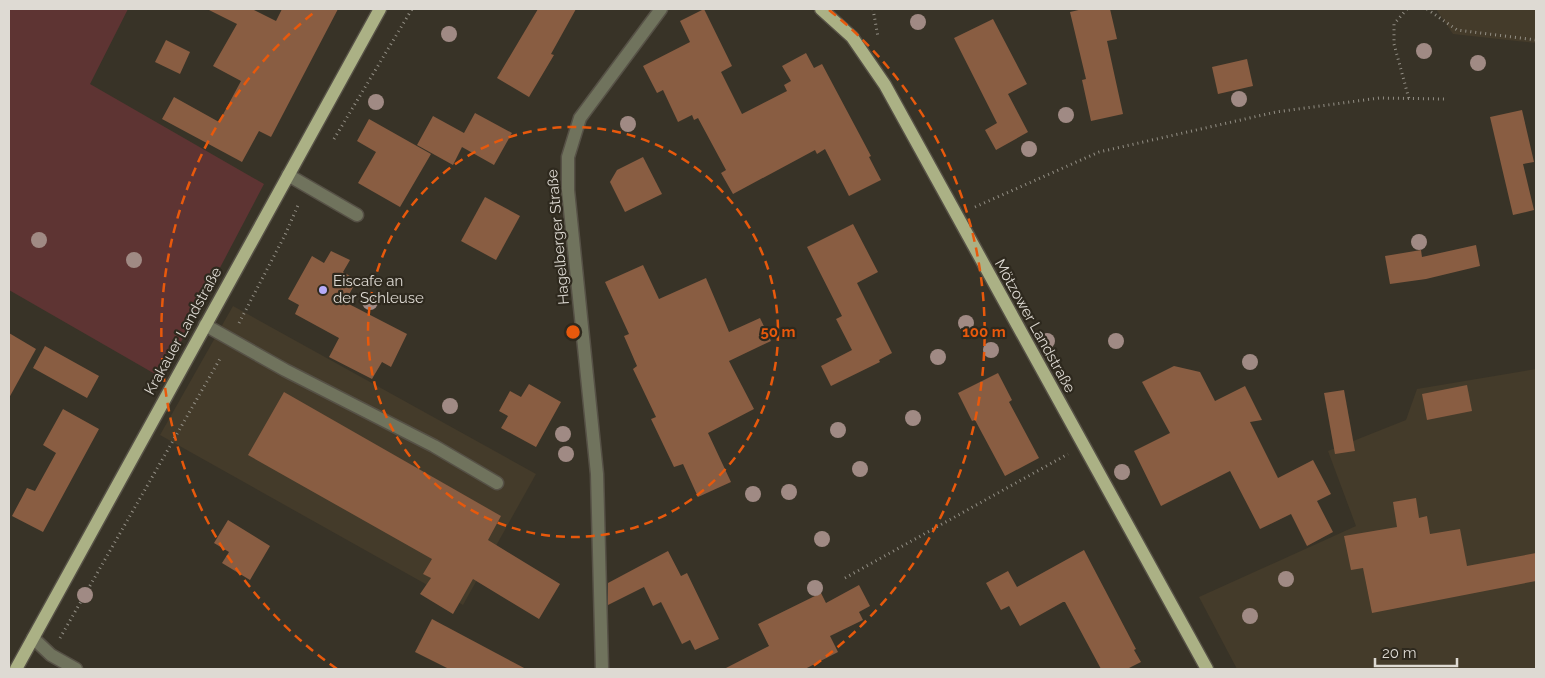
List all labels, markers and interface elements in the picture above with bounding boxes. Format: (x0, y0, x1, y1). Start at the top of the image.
street label: Hagelberger Straße (543, 168, 573, 305)
street label: Mötzower Landstraße (991, 256, 1079, 396)
street label: Krakauer Landstraße (140, 264, 226, 398)
place label: Eiscafe an der Schleuse (333, 272, 424, 307)
marker: Eiscafe an der Schleuse (317, 284, 329, 296)
centre of rings (564, 323, 582, 341)
text: 50 m (760, 323, 796, 341)
text: 100 m (962, 323, 1006, 341)
scale bar (1375, 636, 1458, 668)
text: 20 m (1382, 644, 1417, 662)

